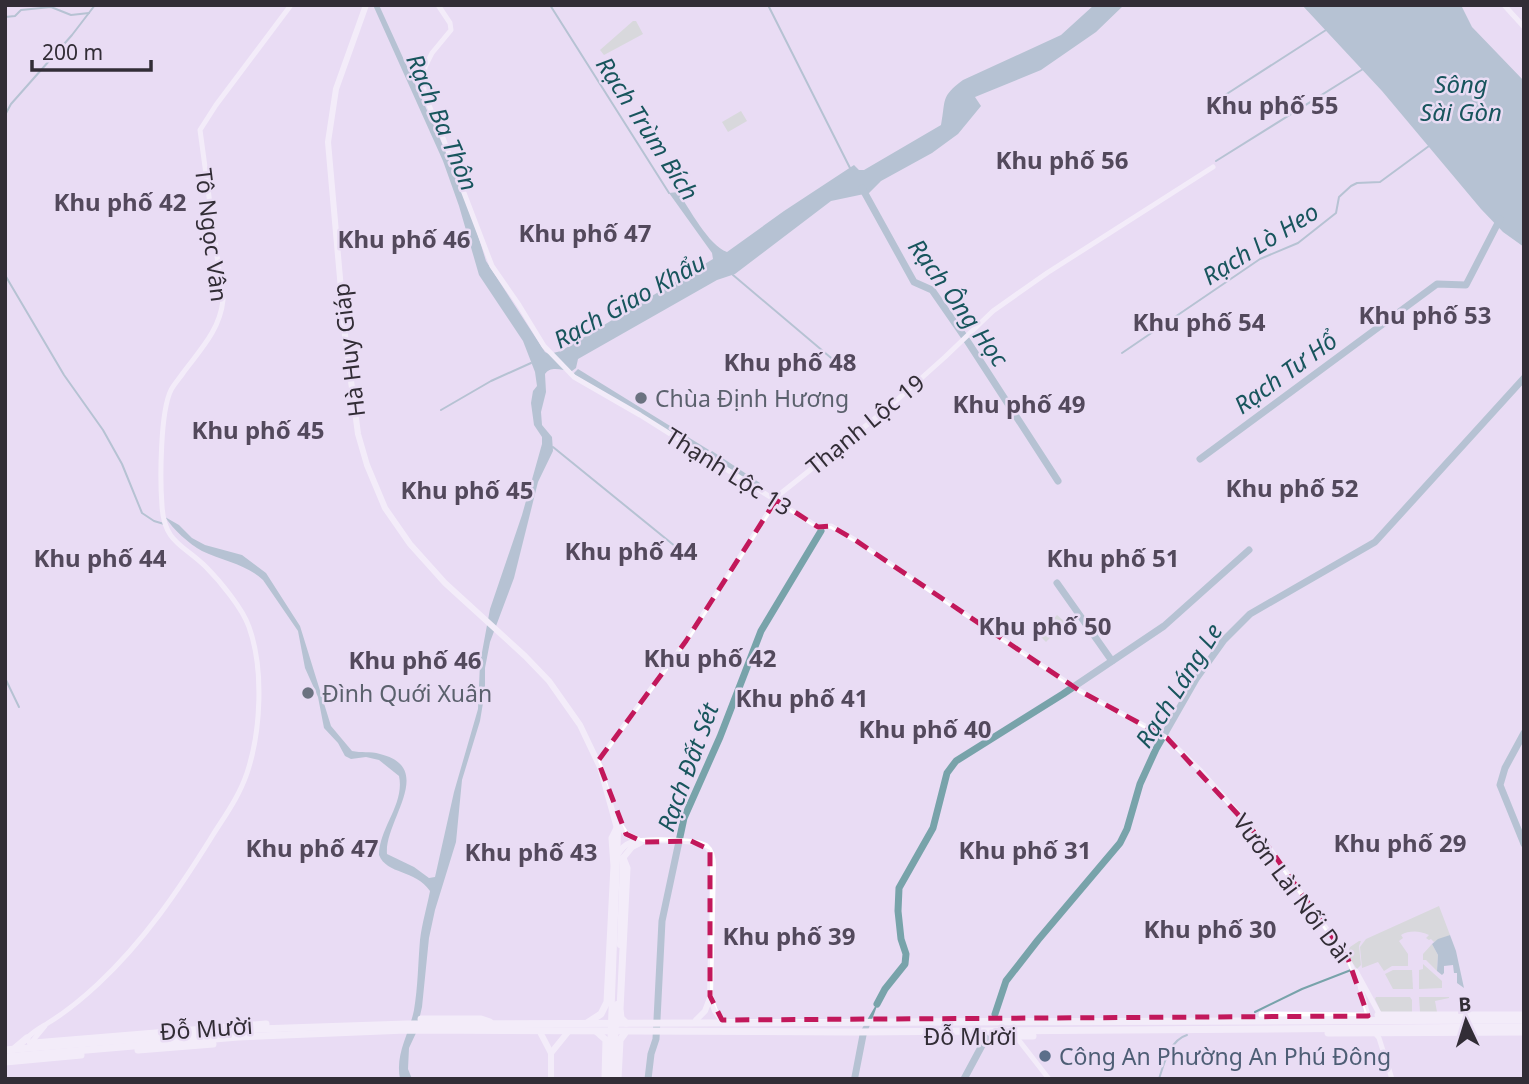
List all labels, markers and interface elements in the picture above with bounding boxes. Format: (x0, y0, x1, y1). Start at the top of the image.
scale bar (32, 28, 150, 72)
text: 200 m (42, 38, 103, 66)
water label: Rạch Ba Thôn (399, 48, 487, 196)
water label: Rạch Trùm Bích (589, 50, 707, 206)
water label: Sông Sài Gòn (1420, 67, 1502, 128)
district label: Khu phố 55 (1206, 88, 1338, 121)
district label: Khu phố 56 (996, 143, 1128, 176)
street label: Tô Ngọc Vân (188, 167, 236, 303)
district label: Khu phố 42 (54, 185, 186, 218)
water label: Rạch Lò Heo (1196, 194, 1324, 292)
district label: Khu phố 47 (519, 216, 651, 249)
district label: Khu phố 46 (338, 222, 470, 255)
water label: Rạch Ông Học (901, 231, 1017, 373)
water label: Rạch Giao Khẩu (547, 245, 711, 355)
street label: Hà Huy Giáp (324, 281, 372, 419)
district label: Khu phố 53 (1359, 298, 1491, 331)
district label: Khu phố 54 (1133, 305, 1266, 338)
water label: Rạch Tư Hổ (1227, 322, 1345, 421)
district label: Khu phố 48 (724, 345, 856, 378)
street label: Thạnh Lộc 19 (799, 366, 931, 482)
place label: Chùa Định Hương (655, 382, 849, 414)
district label: Khu phố 49 (953, 387, 1085, 420)
marker: Chùa Định Hương (633, 390, 649, 406)
district label: Khu phố 45 (192, 413, 324, 446)
street label: Thạnh Lộc 13 (660, 419, 798, 523)
district label: Khu phố 52 (1226, 471, 1358, 504)
district label: Khu phố 45 (401, 473, 533, 506)
district label: Khu phố 44 (565, 534, 698, 567)
district label: Khu phố 44 (34, 541, 167, 574)
district label: Khu phố 51 (1047, 541, 1179, 574)
district label: Khu phố 50 (979, 609, 1111, 642)
water label: Rạch Láng Le (1127, 616, 1229, 754)
district label: Khu phố 42 (644, 641, 776, 674)
district label: Khu phố 46 (349, 643, 481, 676)
place label: Đình Quới Xuân (322, 677, 492, 709)
district label: Khu phố 41 (736, 681, 868, 714)
marker: Đình Quới Xuân (300, 685, 316, 701)
water label: Rạch Đất Sét (649, 697, 726, 836)
district label: Khu phố 40 (859, 712, 991, 745)
street label: Vườn Lài Nối Dài (1226, 807, 1360, 969)
district label: Khu phố 29 (1334, 826, 1466, 859)
district label: Khu phố 47 (246, 831, 378, 864)
district label: Khu phố 31 (959, 833, 1091, 866)
district label: Khu phố 43 (465, 835, 597, 868)
district label: Khu phố 30 (1144, 912, 1276, 945)
district label: Khu phố 39 (723, 919, 855, 952)
north arrow (1431, 986, 1501, 1056)
text: B (1458, 991, 1472, 1017)
street label: Đỗ Mười (158, 1009, 254, 1047)
street label: Đỗ Mười (923, 1020, 1017, 1052)
place label: Công An Phường An Phú Đông (1059, 1040, 1391, 1072)
marker: Công An Phường An Phú Đông (1037, 1048, 1053, 1064)

